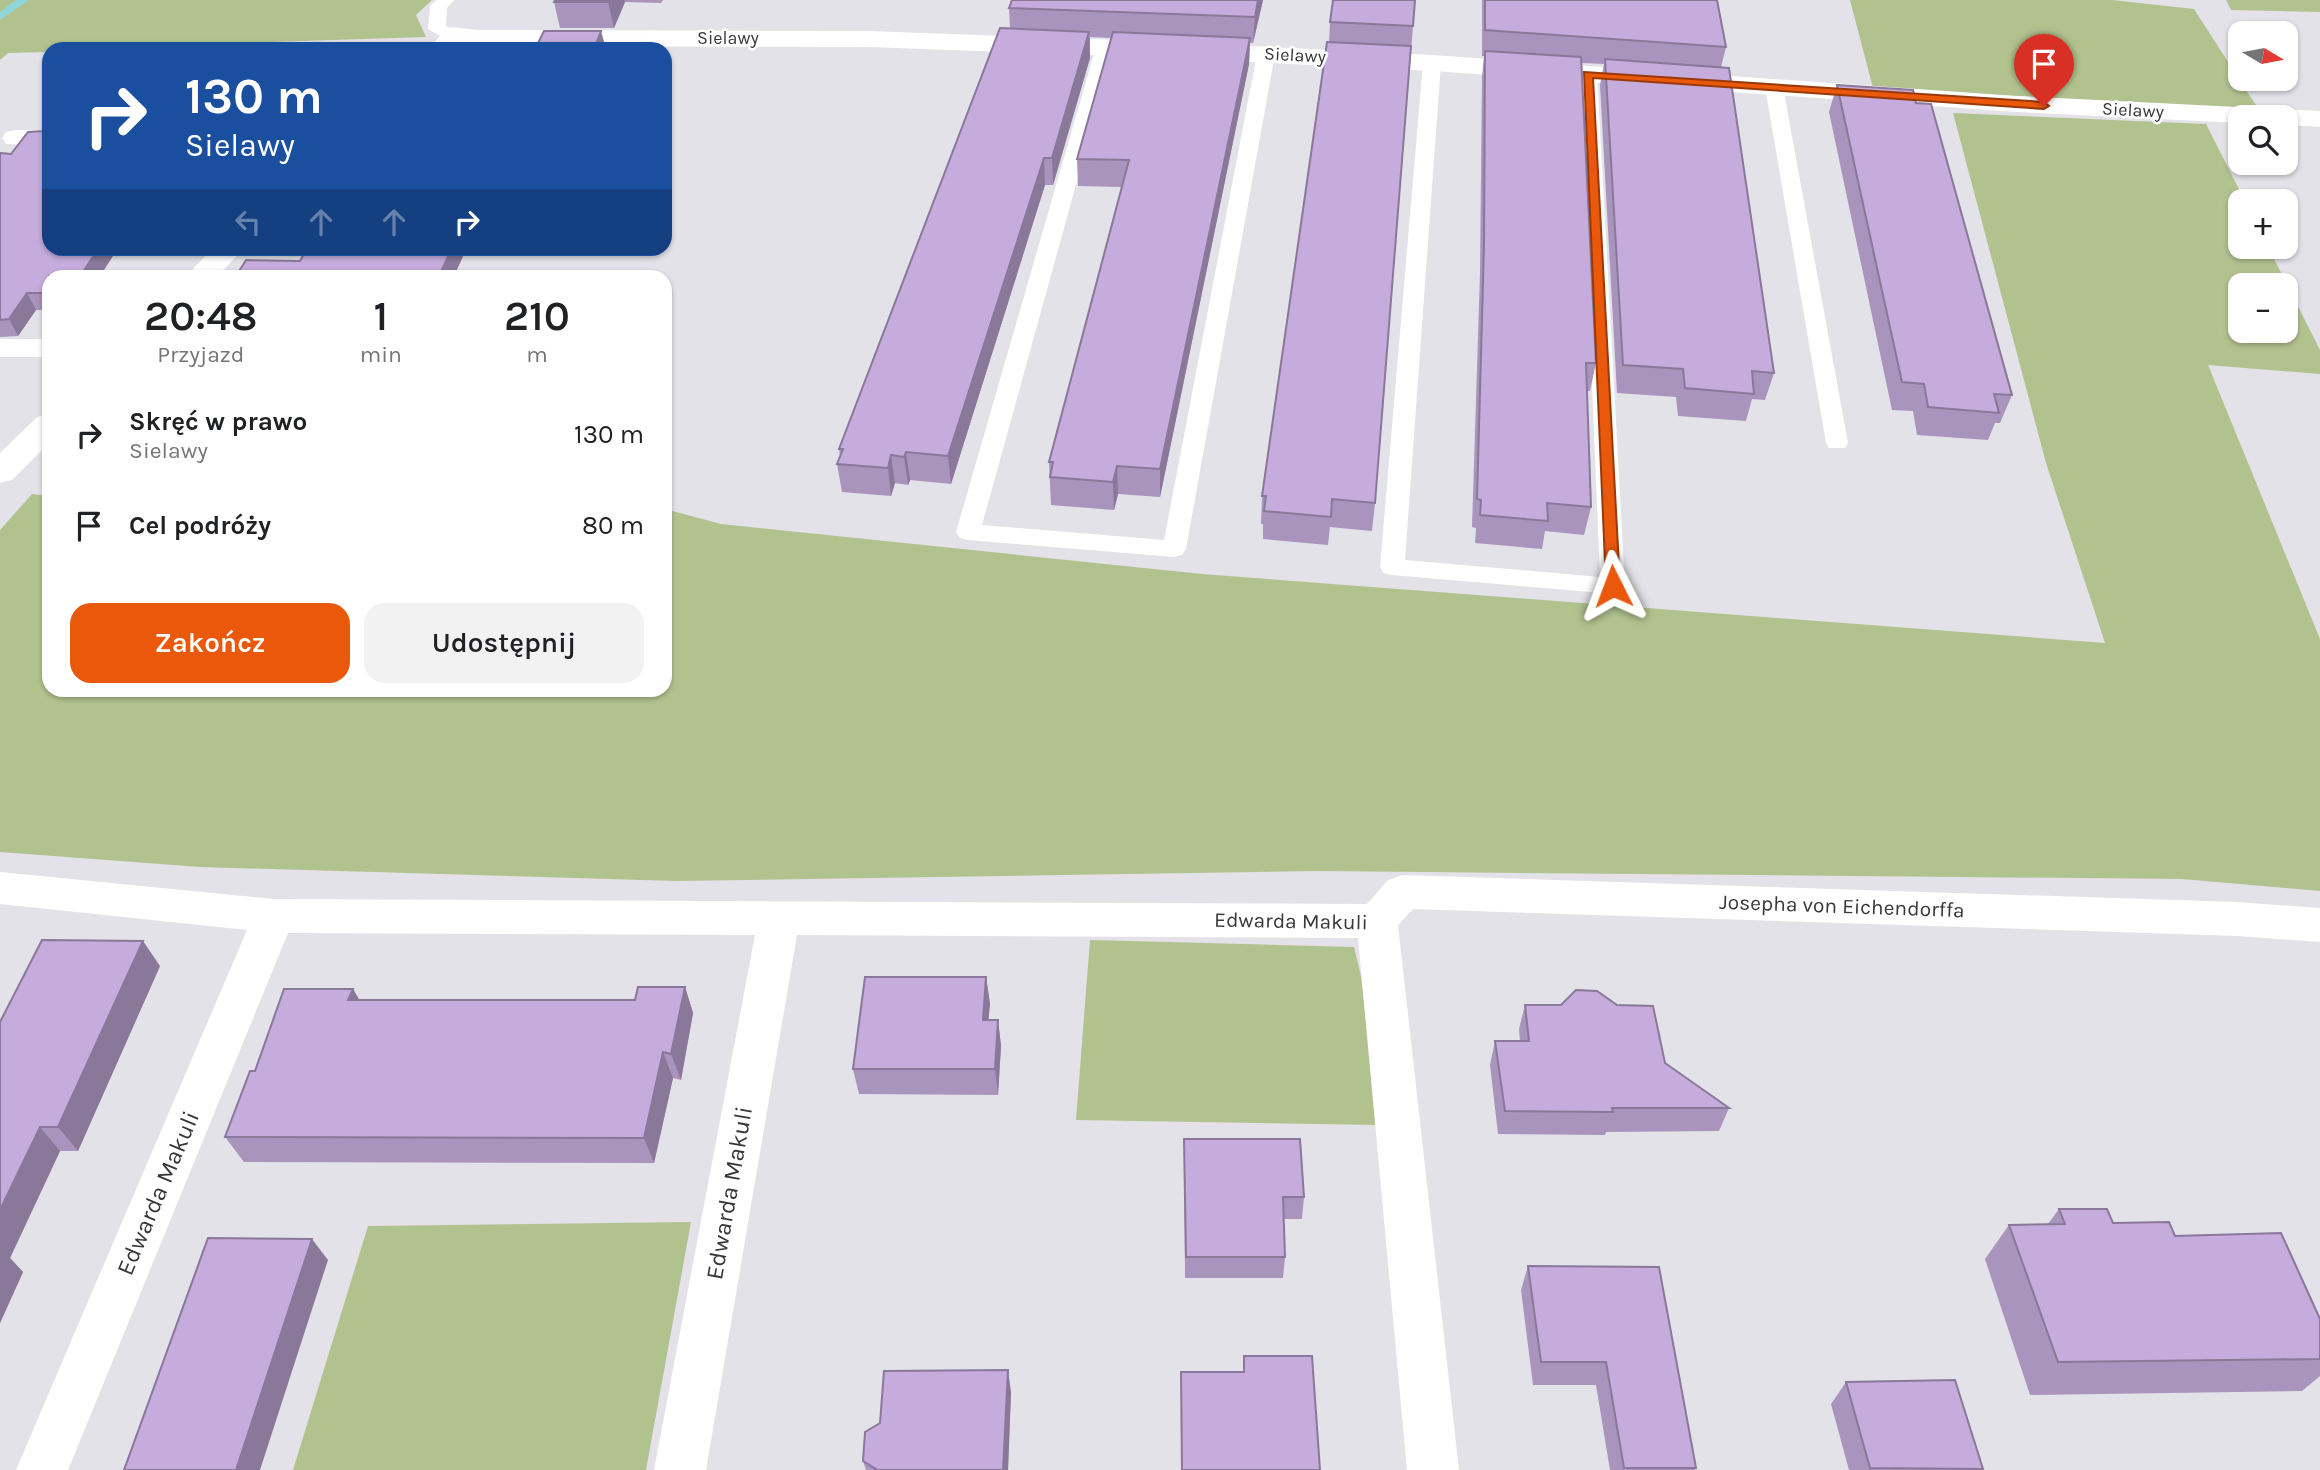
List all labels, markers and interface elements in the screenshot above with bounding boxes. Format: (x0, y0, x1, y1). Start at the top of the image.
north arrow (2228, 21, 2298, 91)
map controls (2228, 21, 2298, 343)
street label: Sielawy (697, 27, 760, 49)
pin (2014, 34, 2074, 106)
street label: Sielawy (1264, 42, 1327, 68)
icon: arrive (2025, 45, 2063, 83)
text: 130 m (185, 68, 323, 125)
icon: right (70, 70, 161, 161)
street label: Sielawy (2102, 97, 2165, 123)
button: search (2228, 105, 2298, 175)
text: Sielawy (185, 127, 295, 164)
button: + (2228, 189, 2298, 259)
icon: left (229, 203, 267, 241)
icon: ahead (302, 203, 340, 241)
icon: ahead (375, 203, 413, 241)
icon: right (448, 203, 486, 241)
button: − (2228, 273, 2298, 343)
text: 20:48 (144, 291, 258, 341)
text: 1 (373, 291, 388, 341)
text: 210 (504, 291, 570, 341)
text: Przyjazd (157, 341, 244, 368)
text: min (360, 341, 402, 368)
text: m (526, 341, 548, 368)
text: Skręć w prawo (129, 406, 307, 437)
icon: right (70, 416, 108, 454)
text: 130 m (574, 419, 644, 450)
text: Sielawy (129, 437, 208, 464)
icon: arrive (70, 507, 108, 545)
text: Cel podróży (129, 510, 271, 541)
text: 80 m (582, 510, 644, 541)
position arrow (1576, 549, 1650, 623)
button: Zakończ (70, 603, 350, 683)
button: Udostępnij (364, 603, 644, 683)
street label: Josepha von Eichendorffa (1719, 890, 1965, 922)
street label: Edwarda Makuli (1214, 908, 1368, 934)
street label: Edwarda Makuli (700, 1104, 758, 1282)
street label: Edwarda Makuli (111, 1107, 205, 1279)

